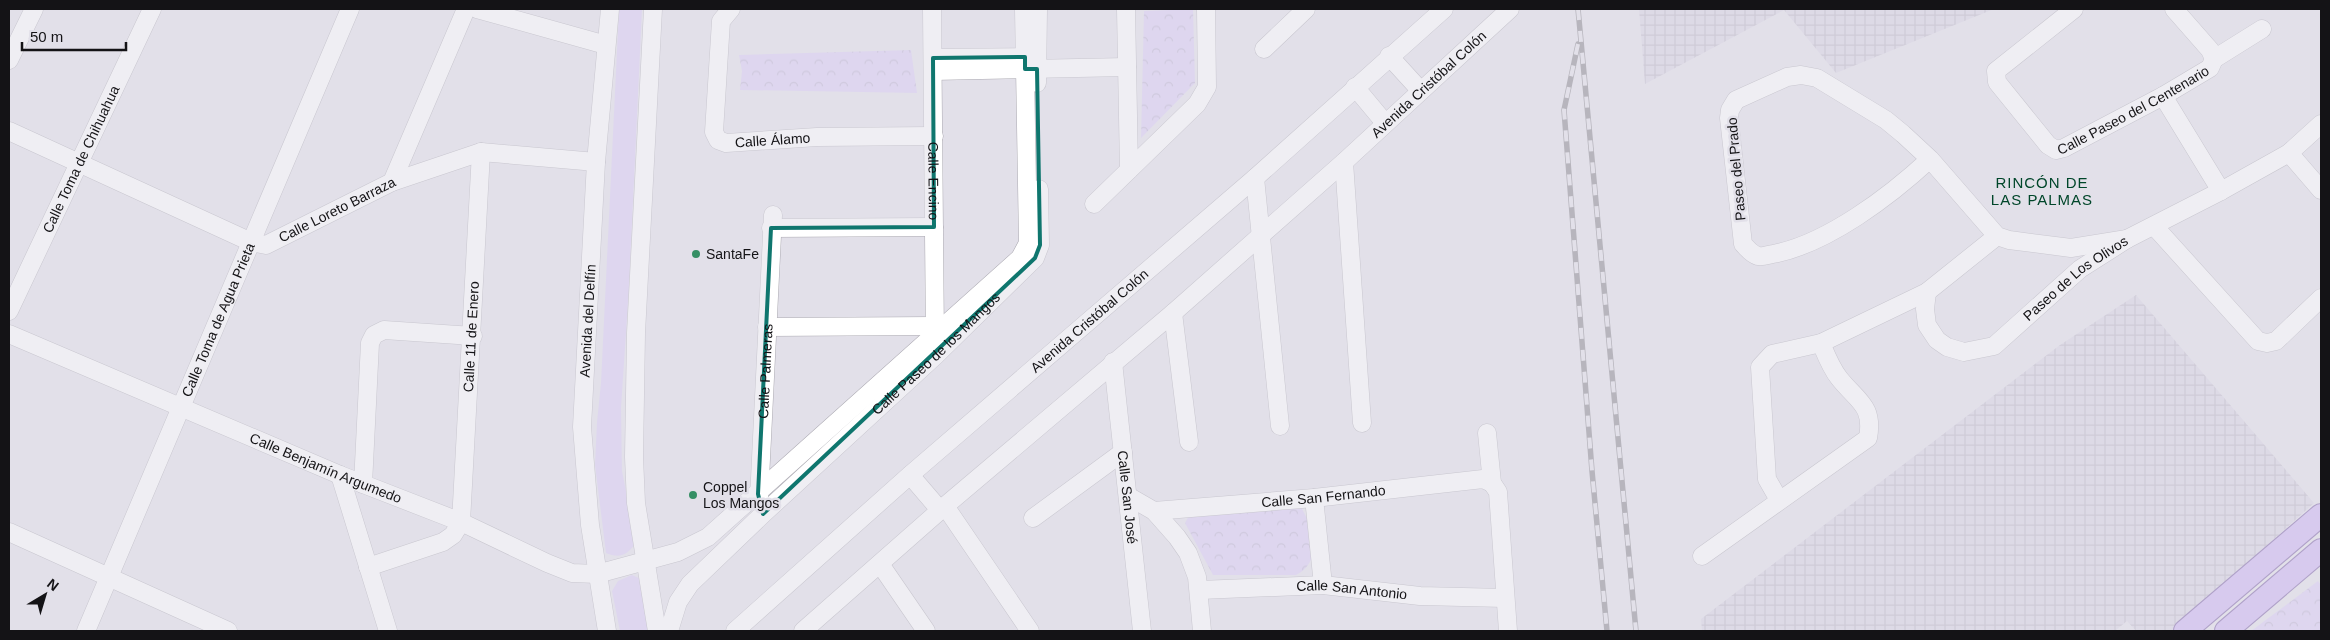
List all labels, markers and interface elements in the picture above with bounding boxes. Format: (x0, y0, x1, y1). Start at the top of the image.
scale bar (22, 20, 126, 52)
street label: Avenida Cristóbal Colón (1368, 27, 1489, 141)
text: 50 m (30, 28, 63, 45)
street label: Calle Paseo del Centenario (2055, 62, 2212, 157)
street label: Calle Toma de Chihuahua (39, 83, 123, 235)
street label: Paseo del Prado (1724, 117, 1748, 221)
street label: Calle Álamo (734, 129, 811, 150)
street label: Calle Encino (925, 142, 942, 221)
street label: Calle Loreto Barraza (276, 173, 398, 245)
district label: RINCÓN DE LAS PALMAS (1991, 174, 2093, 208)
street label: Paseo de Los Olivos (2020, 233, 2131, 324)
street label: Calle Toma de Agua Prieta (178, 240, 258, 399)
place label: SantaFe (706, 246, 759, 262)
marker: SantaFe (690, 248, 702, 260)
street label: Avenida del Delfín (577, 264, 599, 378)
street label: Avenida Cristóbal Colón (1027, 266, 1151, 376)
street label: Calle 11 de Enero (460, 281, 482, 393)
street label: Calle Paseo de los Mangos (868, 289, 1003, 418)
street label: Calle Palmeras (755, 323, 776, 419)
street label: Calle Benjamín Argumedo (247, 430, 404, 506)
street label: Calle San José (1115, 449, 1141, 545)
place label: Coppel Los Mangos (703, 479, 779, 511)
street label: Calle San Fernando (1261, 482, 1386, 510)
marker: Coppel Los Mangos (687, 489, 699, 501)
north arrow (20, 570, 70, 620)
text: N (44, 575, 62, 594)
street label: Calle San Antonio (1296, 577, 1408, 603)

